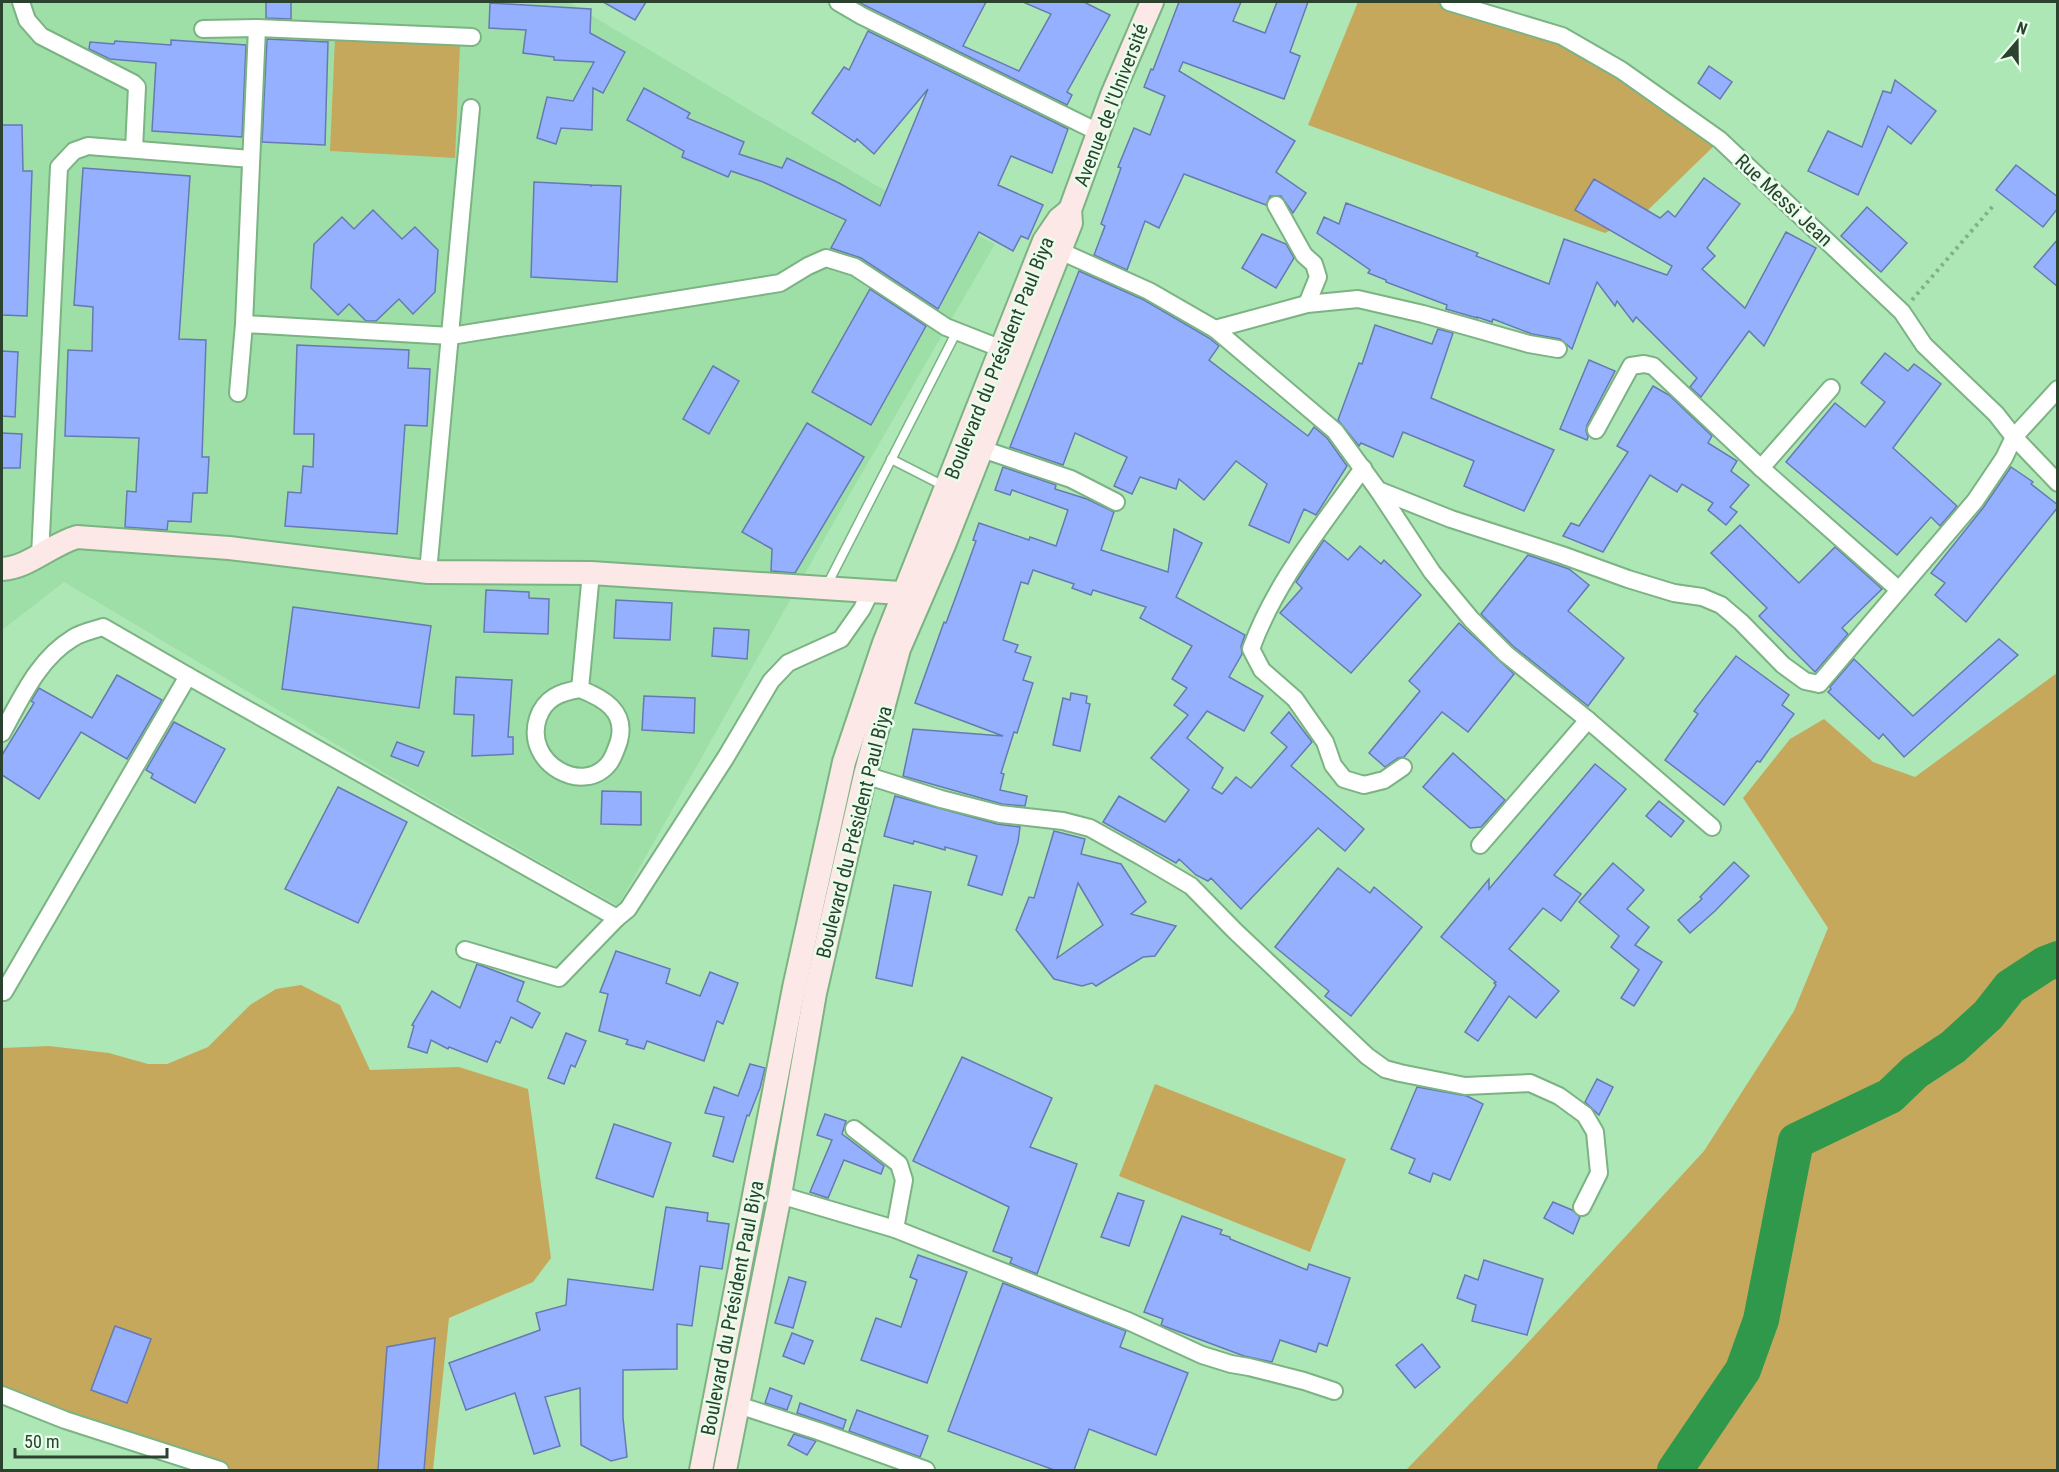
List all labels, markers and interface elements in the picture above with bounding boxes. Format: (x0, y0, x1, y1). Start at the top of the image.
north arrow (1987, 12, 2047, 72)
text: N (2014, 18, 2030, 39)
street label: Avenue de l'Université (1069, 20, 1153, 190)
street label: Rue Messi Jean (1730, 149, 1838, 251)
street label: Boulevard du Président Paul Biya (939, 233, 1059, 483)
street label: Boulevard du Président Paul Biya (811, 703, 897, 961)
street label: Boulevard du Président Paul Biya (695, 1178, 769, 1438)
scale bar (15, 1421, 166, 1459)
text: 50 m (24, 1431, 59, 1452)

